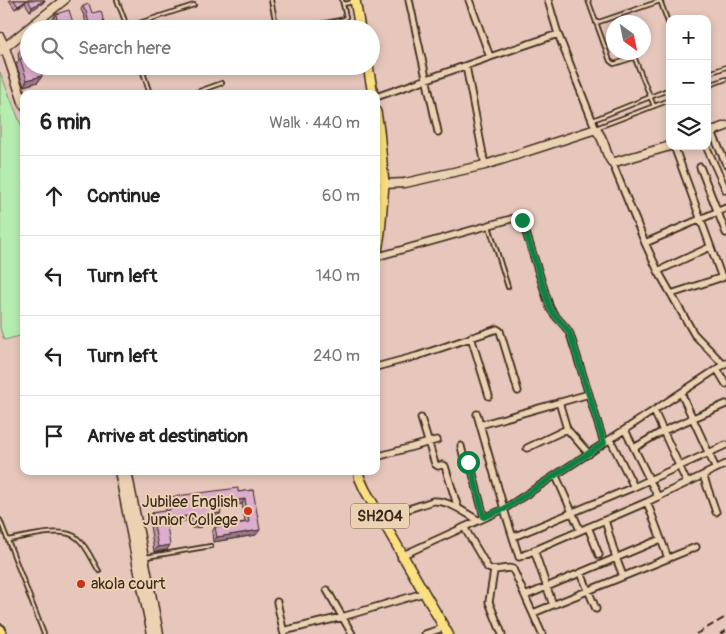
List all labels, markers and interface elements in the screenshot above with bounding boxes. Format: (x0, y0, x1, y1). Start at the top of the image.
north arrow (606, 15, 651, 60)
map controls (666, 15, 711, 150)
button: + (666, 15, 711, 60)
search box (20, 20, 380, 75)
icon: search (38, 34, 66, 62)
text: Search here (78, 36, 171, 60)
button: − (666, 60, 711, 105)
button: layers (666, 105, 711, 150)
text: 6 min (40, 109, 91, 136)
text: Walk · 440 m (269, 113, 360, 133)
icon: ahead (40, 182, 68, 210)
text: Continue (87, 184, 160, 208)
text: 60 m (322, 186, 360, 206)
route end (511, 209, 534, 232)
icon: left (40, 262, 68, 290)
text: Turn left (87, 264, 157, 288)
text: 140 m (316, 266, 360, 286)
icon: left (40, 342, 68, 370)
text: Turn left (87, 344, 157, 368)
text: 240 m (313, 346, 360, 366)
icon: arrive (40, 422, 68, 450)
text: Arrive at destination (87, 424, 248, 448)
route start (457, 451, 480, 474)
place label: Jubilee English Junior College (142, 492, 238, 530)
road number: SH204 (351, 504, 409, 528)
marker: Jubilee English Junior College (242, 505, 254, 517)
place label: akola court (91, 574, 166, 594)
marker: akola court (75, 578, 87, 590)

